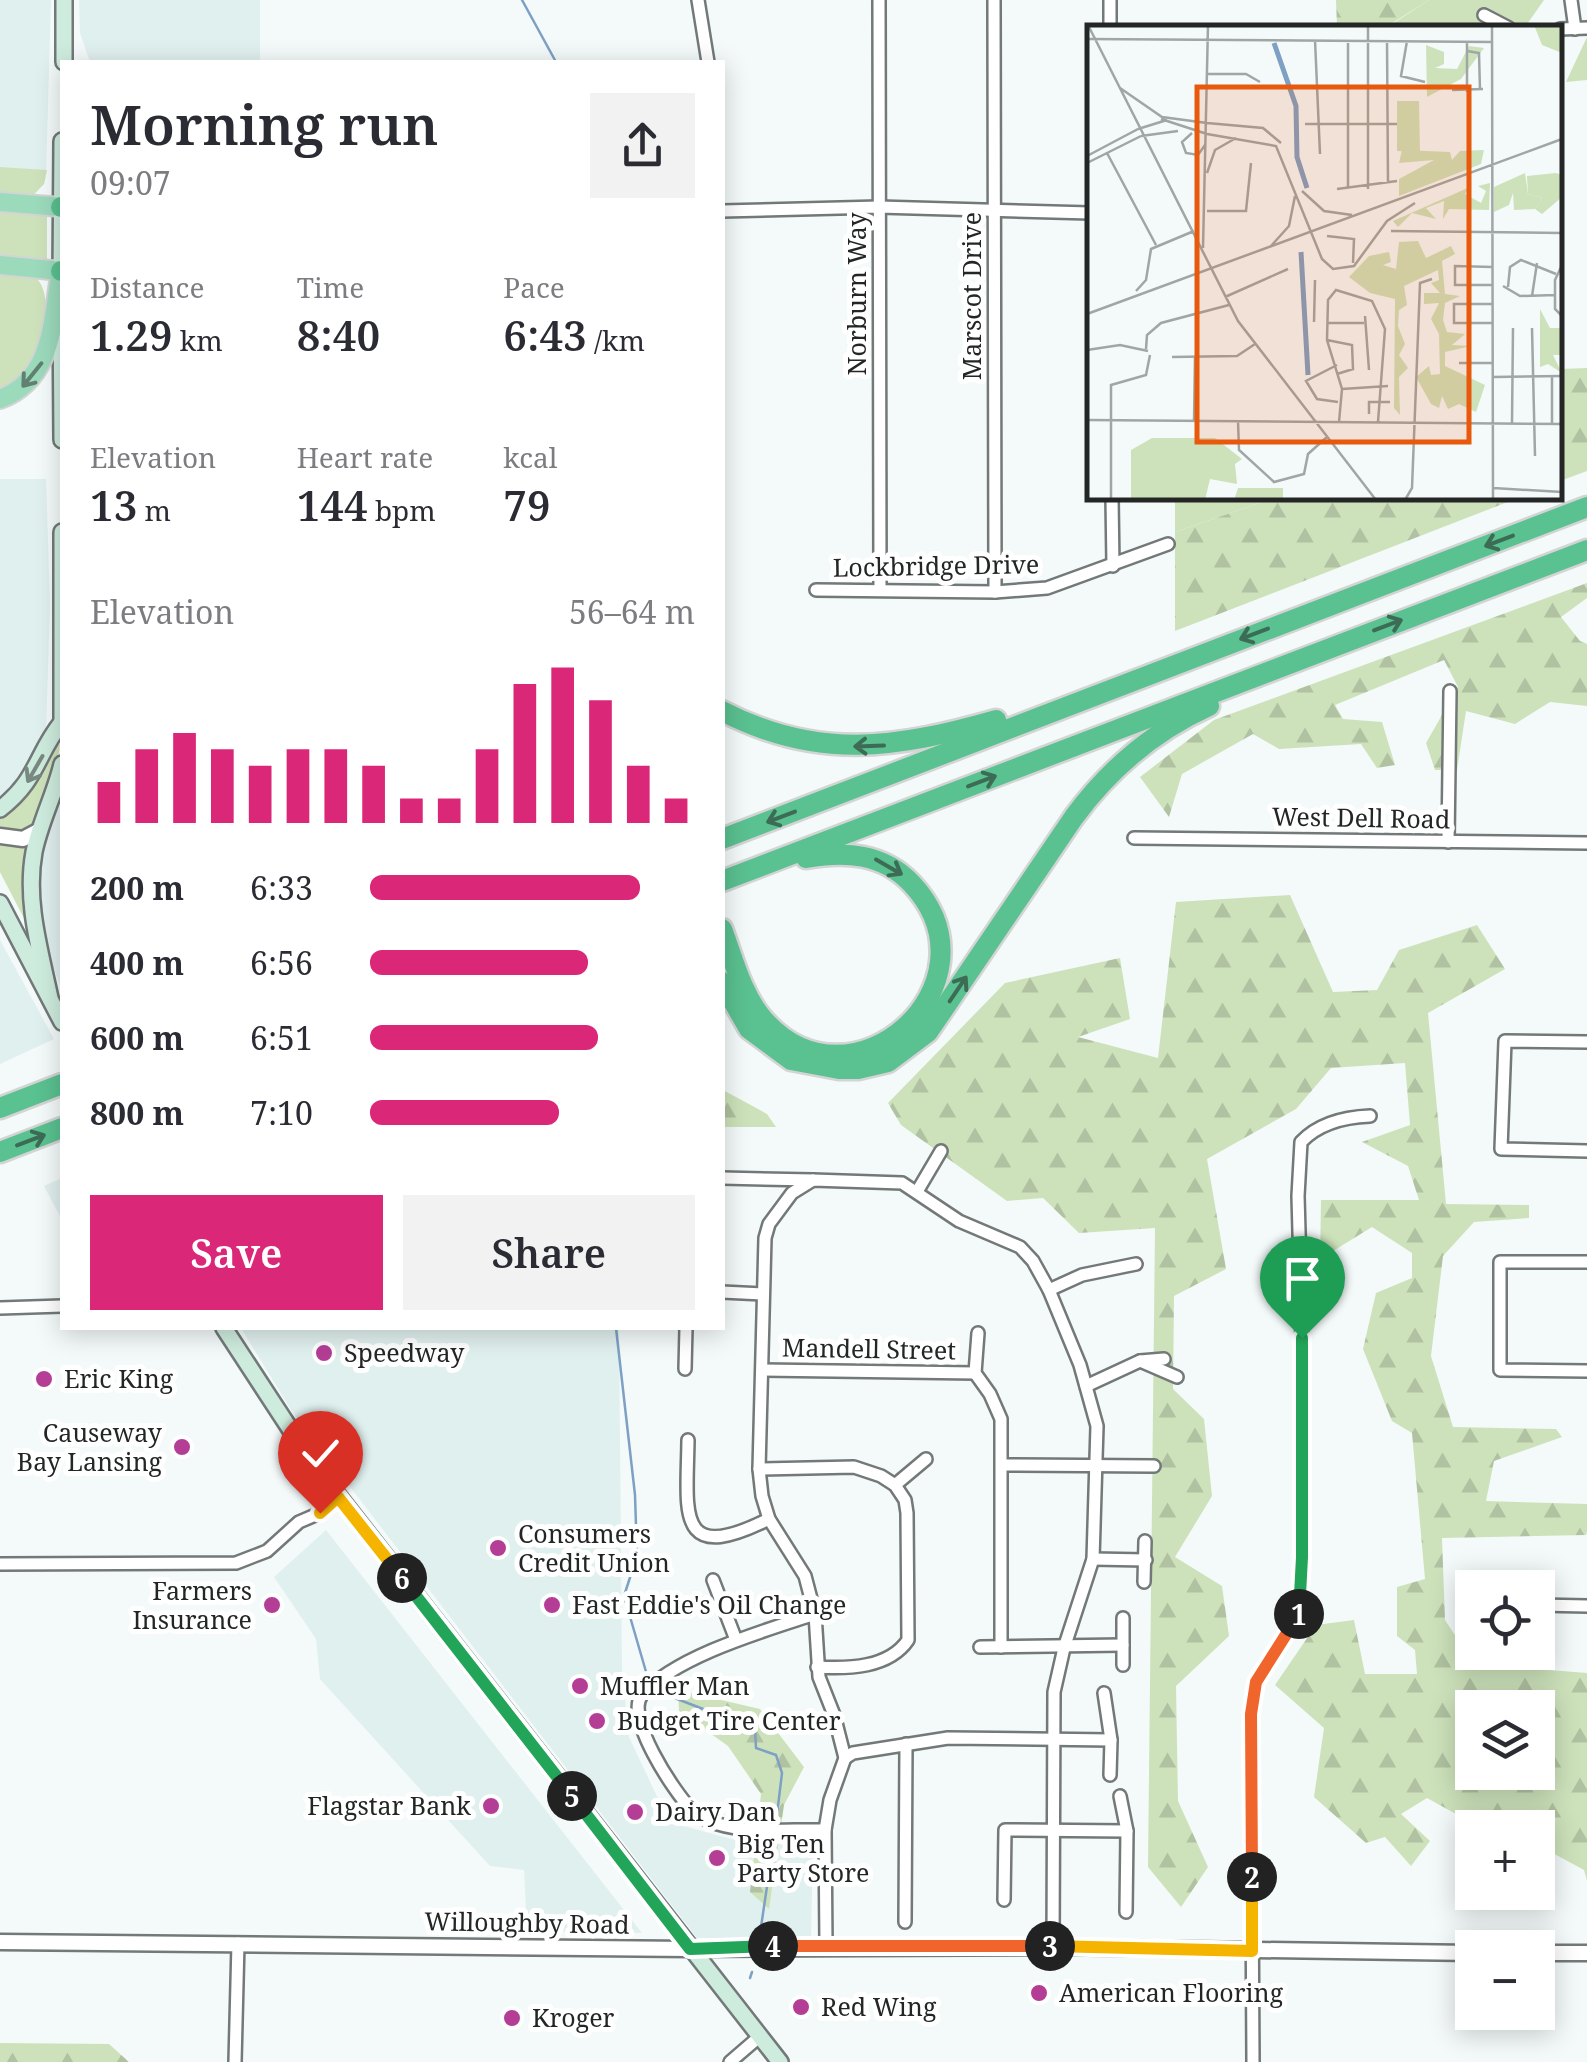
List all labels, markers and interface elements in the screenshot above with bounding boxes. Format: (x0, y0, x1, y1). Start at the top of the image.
inset map (1087, 25, 1562, 500)
text: Morning run (90, 86, 439, 161)
button: share (590, 93, 695, 198)
text: 09:07 (90, 161, 171, 204)
street label: Norburn Way (839, 212, 873, 376)
street label: Marscot Drive (954, 212, 988, 380)
text: Distance (90, 268, 204, 306)
text: Time (297, 268, 364, 306)
text: Pace (503, 268, 565, 306)
text: 1.29 (90, 306, 173, 363)
text: 8:40 (297, 306, 380, 363)
text: 6:43 (503, 306, 587, 363)
text: km (173, 321, 223, 359)
text: /km (587, 321, 645, 359)
one-way arrow (21, 362, 43, 388)
text: Elevation (90, 438, 216, 476)
text: Heart rate (297, 438, 433, 476)
text: kcal (503, 438, 557, 476)
text: 13 (90, 476, 137, 533)
text: 144 (297, 476, 368, 533)
text: 79 (503, 476, 551, 533)
text: m (137, 491, 171, 529)
text: bpm (368, 491, 436, 529)
one-way arrow (1484, 533, 1515, 551)
street label: Lockbridge Drive (832, 546, 1040, 584)
text: Elevation (90, 590, 234, 633)
text: 56–64 m (569, 590, 695, 633)
one-way arrow (1372, 615, 1403, 633)
one-way arrow (1239, 626, 1270, 644)
one-way arrow (853, 737, 885, 756)
one-way arrow (25, 754, 45, 783)
one-way arrow (965, 771, 996, 789)
street label: West Dell Road (1272, 798, 1451, 836)
one-way arrow (766, 809, 796, 827)
one-way arrow (874, 858, 903, 878)
text: 200 m (90, 866, 184, 909)
text: 6:33 (250, 866, 313, 909)
text: 400 m (90, 941, 184, 984)
text: 6:56 (250, 941, 313, 984)
one-way arrow (947, 976, 968, 1004)
text: 600 m (90, 1016, 184, 1059)
text: 6:51 (250, 1016, 313, 1059)
text: 800 m (90, 1091, 184, 1134)
text: 7:10 (250, 1091, 313, 1134)
one-way arrow (15, 1130, 46, 1148)
button: Save (90, 1195, 383, 1310)
button: Share (403, 1195, 695, 1310)
pin (1260, 1236, 1345, 1339)
icon: arrive (1275, 1251, 1330, 1306)
street label: Mandell Street (782, 1329, 957, 1367)
place label: Speedway (344, 1335, 465, 1369)
marker: Speedway (313, 1342, 335, 1364)
place label: Eric King (64, 1361, 174, 1395)
marker: Eric King (33, 1368, 55, 1390)
pin (278, 1411, 363, 1514)
place label: Causeway Bay Lansing (17, 1415, 163, 1478)
icon: check (293, 1426, 348, 1481)
marker: Causeway Bay Lansing (171, 1436, 193, 1458)
place label: Consumers Credit Union (518, 1516, 670, 1579)
marker: Consumers Credit Union (487, 1537, 509, 1559)
pin: 6 (377, 1553, 427, 1603)
text: 6 (394, 1559, 410, 1597)
map controls (1455, 1570, 1555, 2030)
button: locate (1455, 1570, 1555, 1670)
place label: Farmers Insurance (132, 1573, 252, 1636)
place label: Fast Eddie's Oil Change (572, 1587, 846, 1621)
pin: 1 (1274, 1589, 1324, 1639)
marker: Farmers Insurance (261, 1594, 283, 1616)
marker: Fast Eddie's Oil Change (541, 1594, 563, 1616)
text: 1 (1291, 1595, 1307, 1633)
place label: Muffler Man (600, 1668, 750, 1702)
marker: Muffler Man (569, 1675, 591, 1697)
button: layers (1455, 1690, 1555, 1790)
place label: Budget Tire Center (617, 1703, 841, 1737)
marker: Budget Tire Center (586, 1710, 608, 1732)
pin: 5 (547, 1771, 597, 1821)
text: 5 (564, 1777, 580, 1815)
place label: Flagstar Bank (307, 1788, 471, 1822)
place label: Dairy Dan (655, 1794, 776, 1828)
marker: Flagstar Bank (480, 1795, 502, 1817)
marker: Dairy Dan (624, 1801, 646, 1823)
button: + (1455, 1810, 1555, 1910)
place label: Big Ten Party Store (737, 1826, 869, 1889)
marker: Big Ten Party Store (706, 1847, 728, 1869)
pin: 2 (1227, 1852, 1277, 1902)
text: 2 (1244, 1858, 1260, 1896)
street label: Willoughby Road (424, 1903, 630, 1941)
pin: 4 (748, 1921, 798, 1971)
pin: 3 (1025, 1921, 1075, 1971)
text: 4 (765, 1927, 781, 1965)
text: 3 (1042, 1927, 1058, 1965)
button: − (1455, 1930, 1555, 2030)
place label: American Flooring (1059, 1975, 1284, 2009)
marker: American Flooring (1028, 1982, 1050, 2004)
place label: Red Wing (821, 1989, 937, 2023)
marker: Red Wing (790, 1996, 812, 2018)
place label: Kroger (532, 2000, 615, 2034)
marker: Kroger (501, 2007, 523, 2029)

